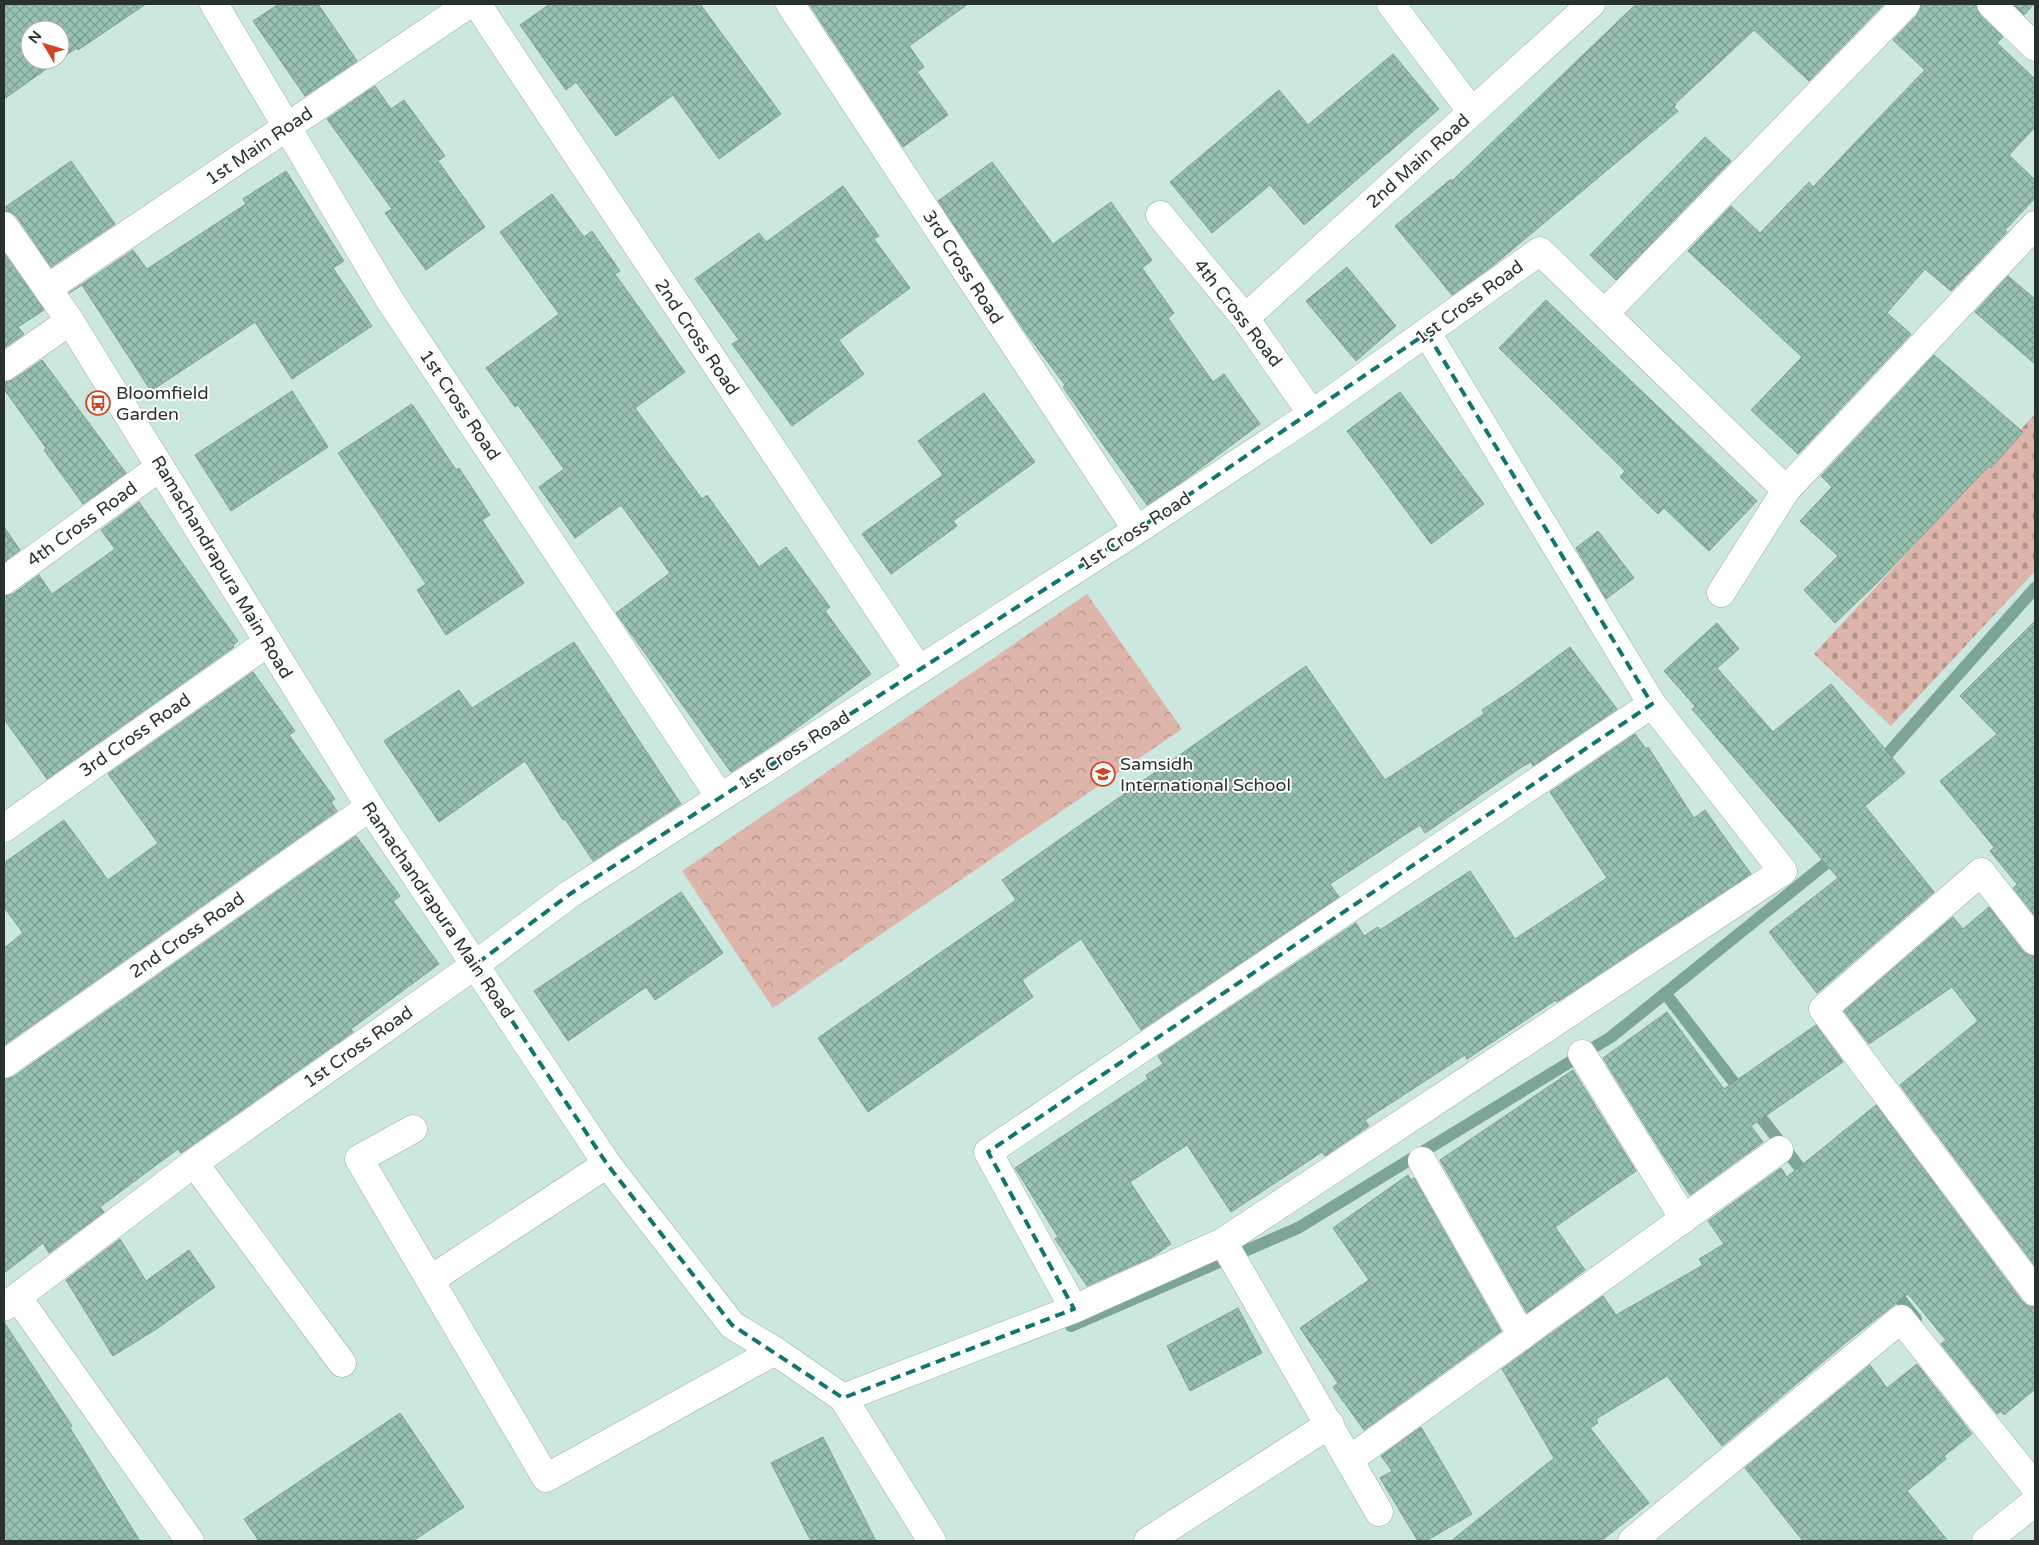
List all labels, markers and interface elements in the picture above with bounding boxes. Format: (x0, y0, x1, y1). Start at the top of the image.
north arrow (20, 20, 70, 70)
text: N (25, 28, 45, 47)
street label: 1st Main Road (201, 102, 317, 190)
street label: 2nd Main Road (1362, 109, 1474, 213)
street label: 3rd Cross Road (918, 206, 1008, 328)
street label: 4th Cross Road (1189, 255, 1287, 371)
street label: 1st Cross Road (1411, 255, 1527, 349)
street label: 2nd Cross Road (650, 275, 744, 399)
street label: 1st Cross Road (415, 346, 505, 464)
place label: Bloomfield Garden (116, 382, 209, 425)
bus stop icon: Bloomfield Garden (85, 390, 111, 416)
street label: Ramachandrapura Main Road (147, 451, 297, 683)
street label: 4th Cross Road (23, 477, 141, 571)
street label: 1st Cross Road (1075, 487, 1195, 575)
street label: 3rd Cross Road (75, 688, 195, 782)
street label: 1st Cross Road (734, 706, 854, 794)
place label: Samsidh International School (1120, 753, 1291, 796)
school or university icon: Samsidh International School (1090, 761, 1116, 787)
street label: Ramachandrapura Main Road (357, 798, 519, 1022)
street label: 2nd Cross Road (125, 887, 249, 983)
street label: 1st Cross Road (299, 1001, 417, 1093)

